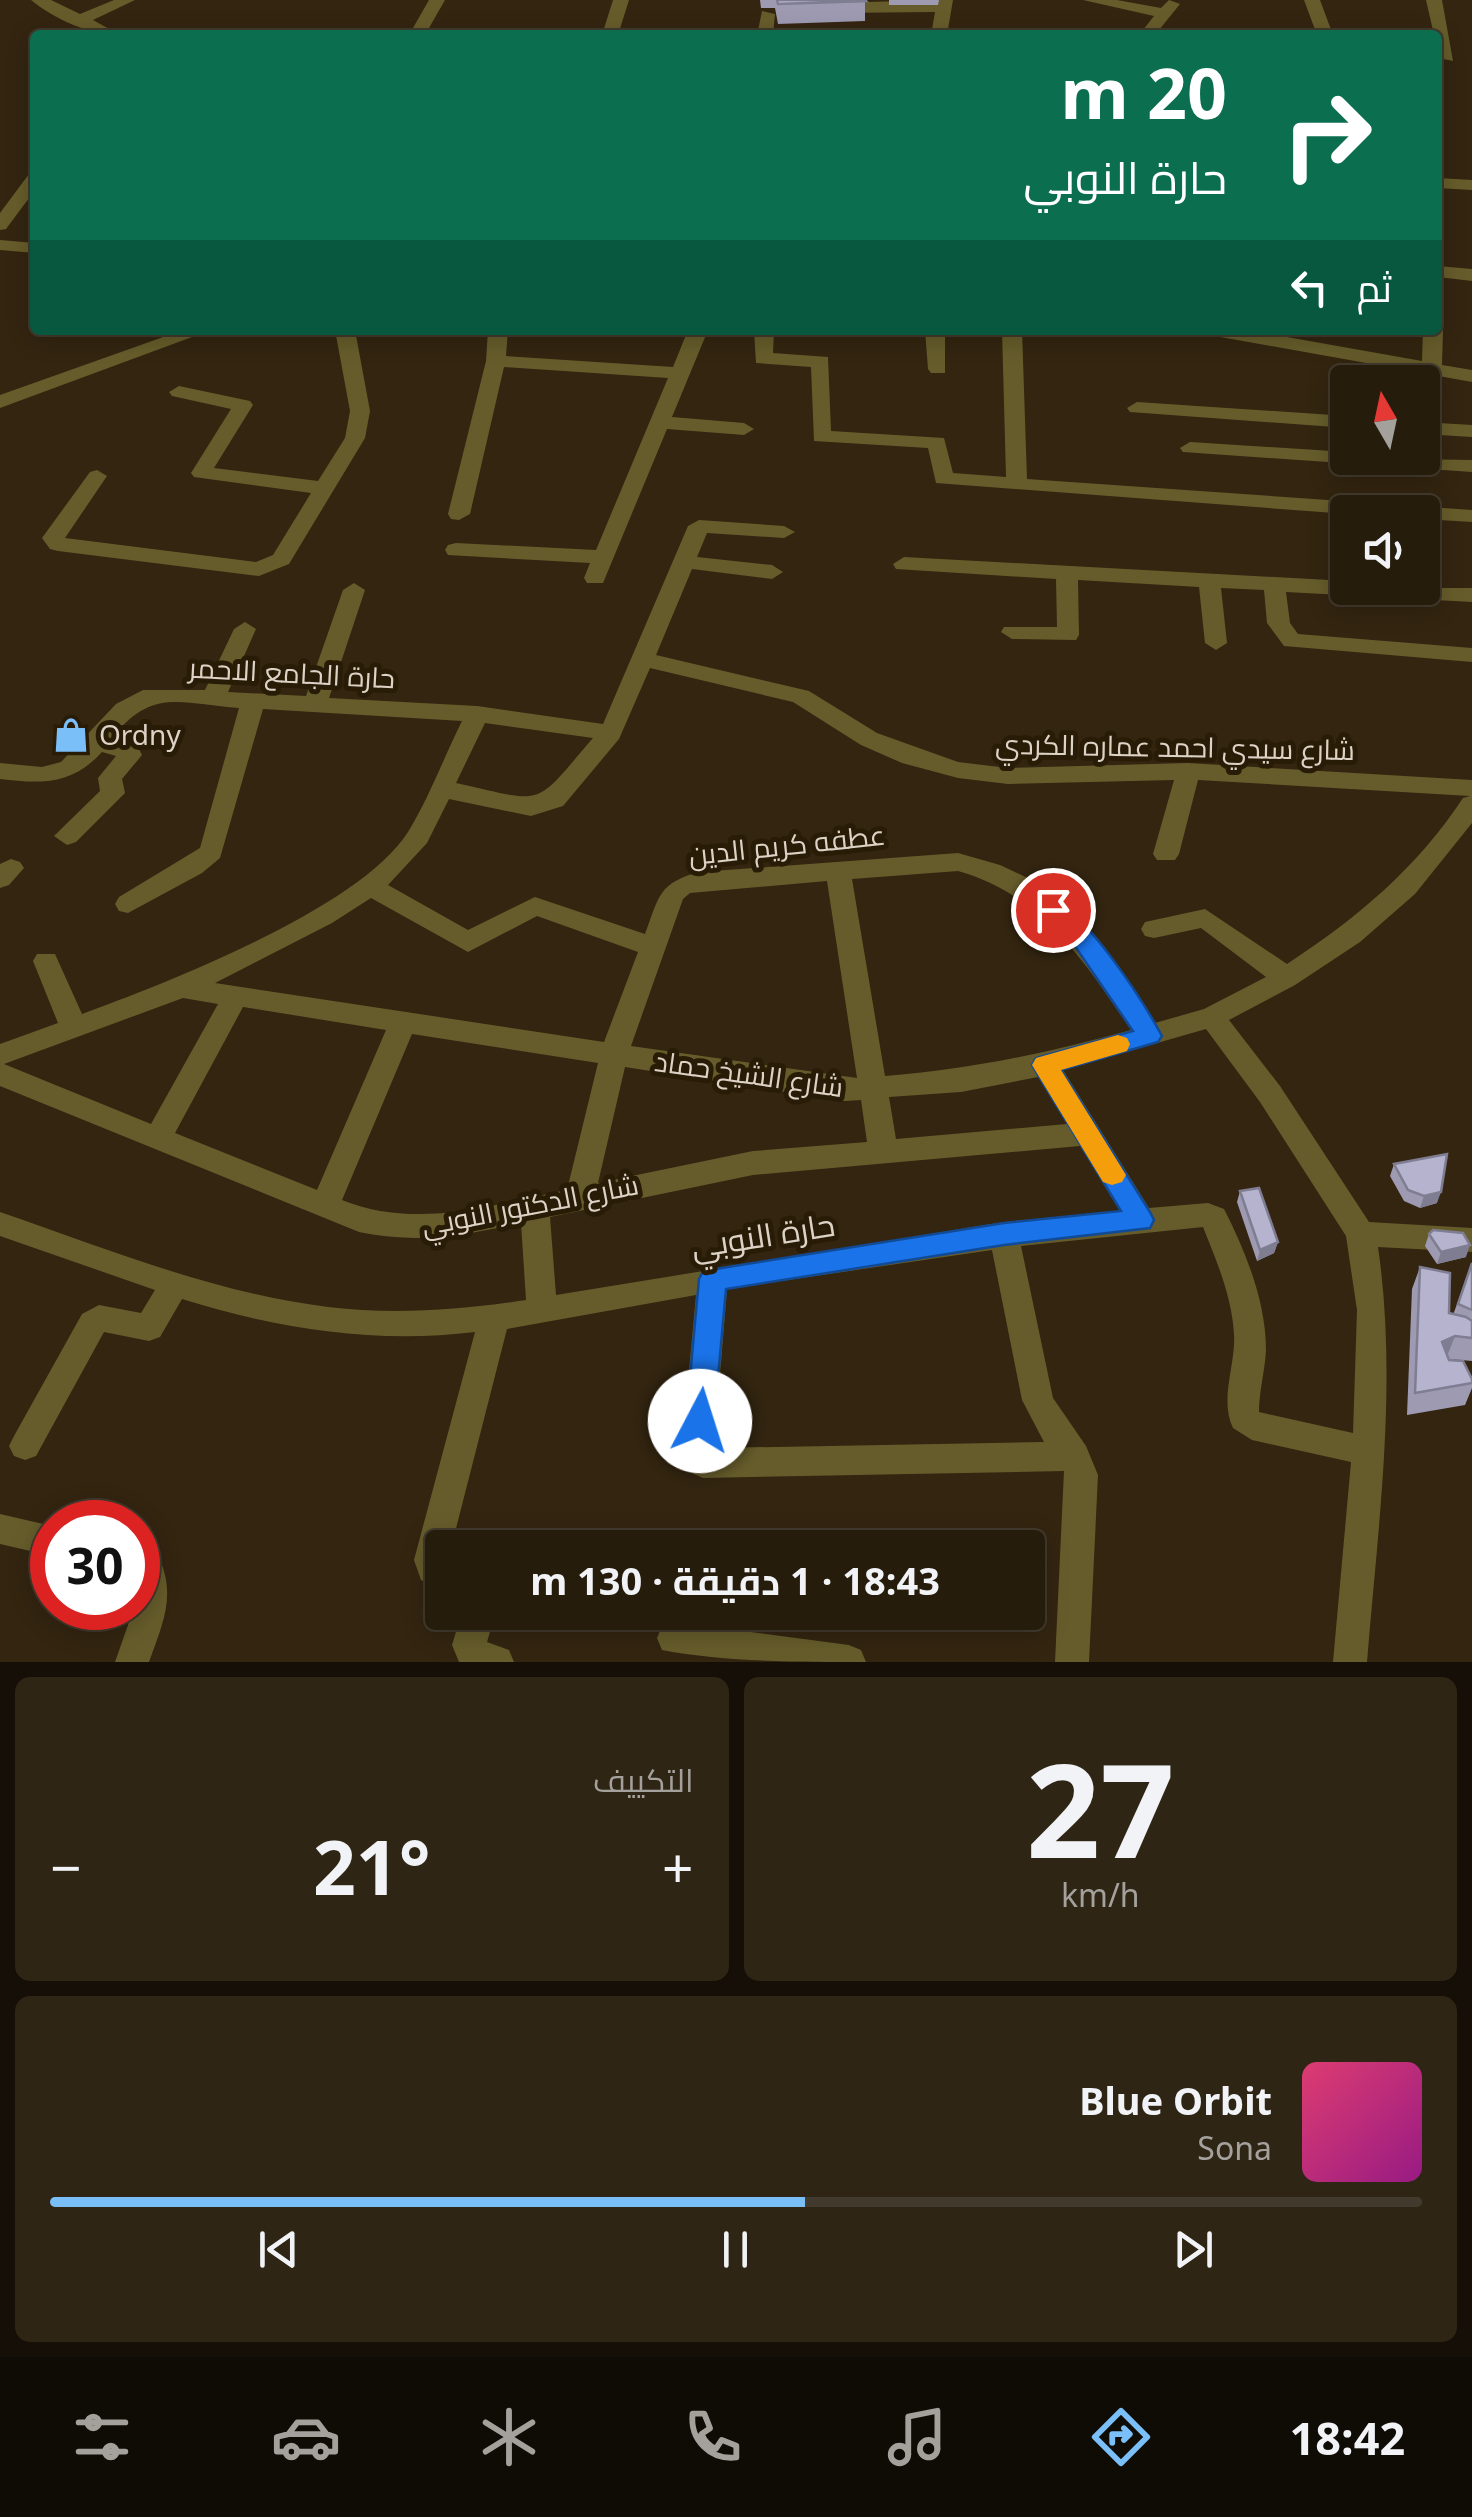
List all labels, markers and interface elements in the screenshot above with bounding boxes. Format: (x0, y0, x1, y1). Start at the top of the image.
text: 20 m (1060, 44, 1227, 140)
icon: right (1262, 70, 1392, 200)
text: حارة النوبي (1023, 146, 1227, 207)
icon: left (1282, 260, 1337, 315)
text: ثم (1357, 261, 1392, 313)
north arrow (1330, 365, 1440, 475)
map controls (1330, 365, 1440, 605)
button: sound (1330, 495, 1440, 605)
street label: حارة الجامع الاحمر (186, 648, 396, 697)
place label: Ordny (99, 715, 181, 753)
shop icon: Ordny (52, 716, 90, 754)
street label: شارع سيدي احمد عماره الكردي (995, 724, 1355, 772)
street label: عطفه كريم الدين (687, 815, 887, 875)
pin (1011, 868, 1096, 953)
icon: arrive (1026, 883, 1081, 938)
street label: شارع الشيخ حماد (652, 1041, 846, 1106)
street label: شارع الدكتور النوبي (418, 1164, 642, 1248)
street label: حارة النوبي (688, 1202, 838, 1272)
position arrow (648, 1369, 752, 1473)
speed limit sign: 30 (30, 1500, 160, 1630)
text: 18:43 · 1 دقيقة · 130 m (530, 1554, 940, 1606)
text: 27 (1026, 1719, 1175, 1896)
text: التكييف (593, 1758, 694, 1801)
text: 21° (313, 1815, 431, 1917)
text: − (50, 1829, 81, 1904)
text: + (662, 1829, 693, 1904)
text: km/h (1061, 1873, 1140, 1916)
text: Blue Orbit (1079, 2074, 1272, 2126)
text: Sona (1197, 2126, 1272, 2169)
icon: previous (251, 2222, 306, 2277)
icon: pause (708, 2222, 763, 2277)
icon: next (1166, 2222, 1221, 2277)
icon: filters (67, 2402, 137, 2472)
icon: car (271, 2402, 341, 2472)
icon: climate (474, 2402, 544, 2472)
icon: phone (678, 2402, 748, 2472)
icon: music (882, 2402, 952, 2472)
icon: directions (1086, 2402, 1156, 2472)
text: 18:42 (1290, 2407, 1405, 2468)

